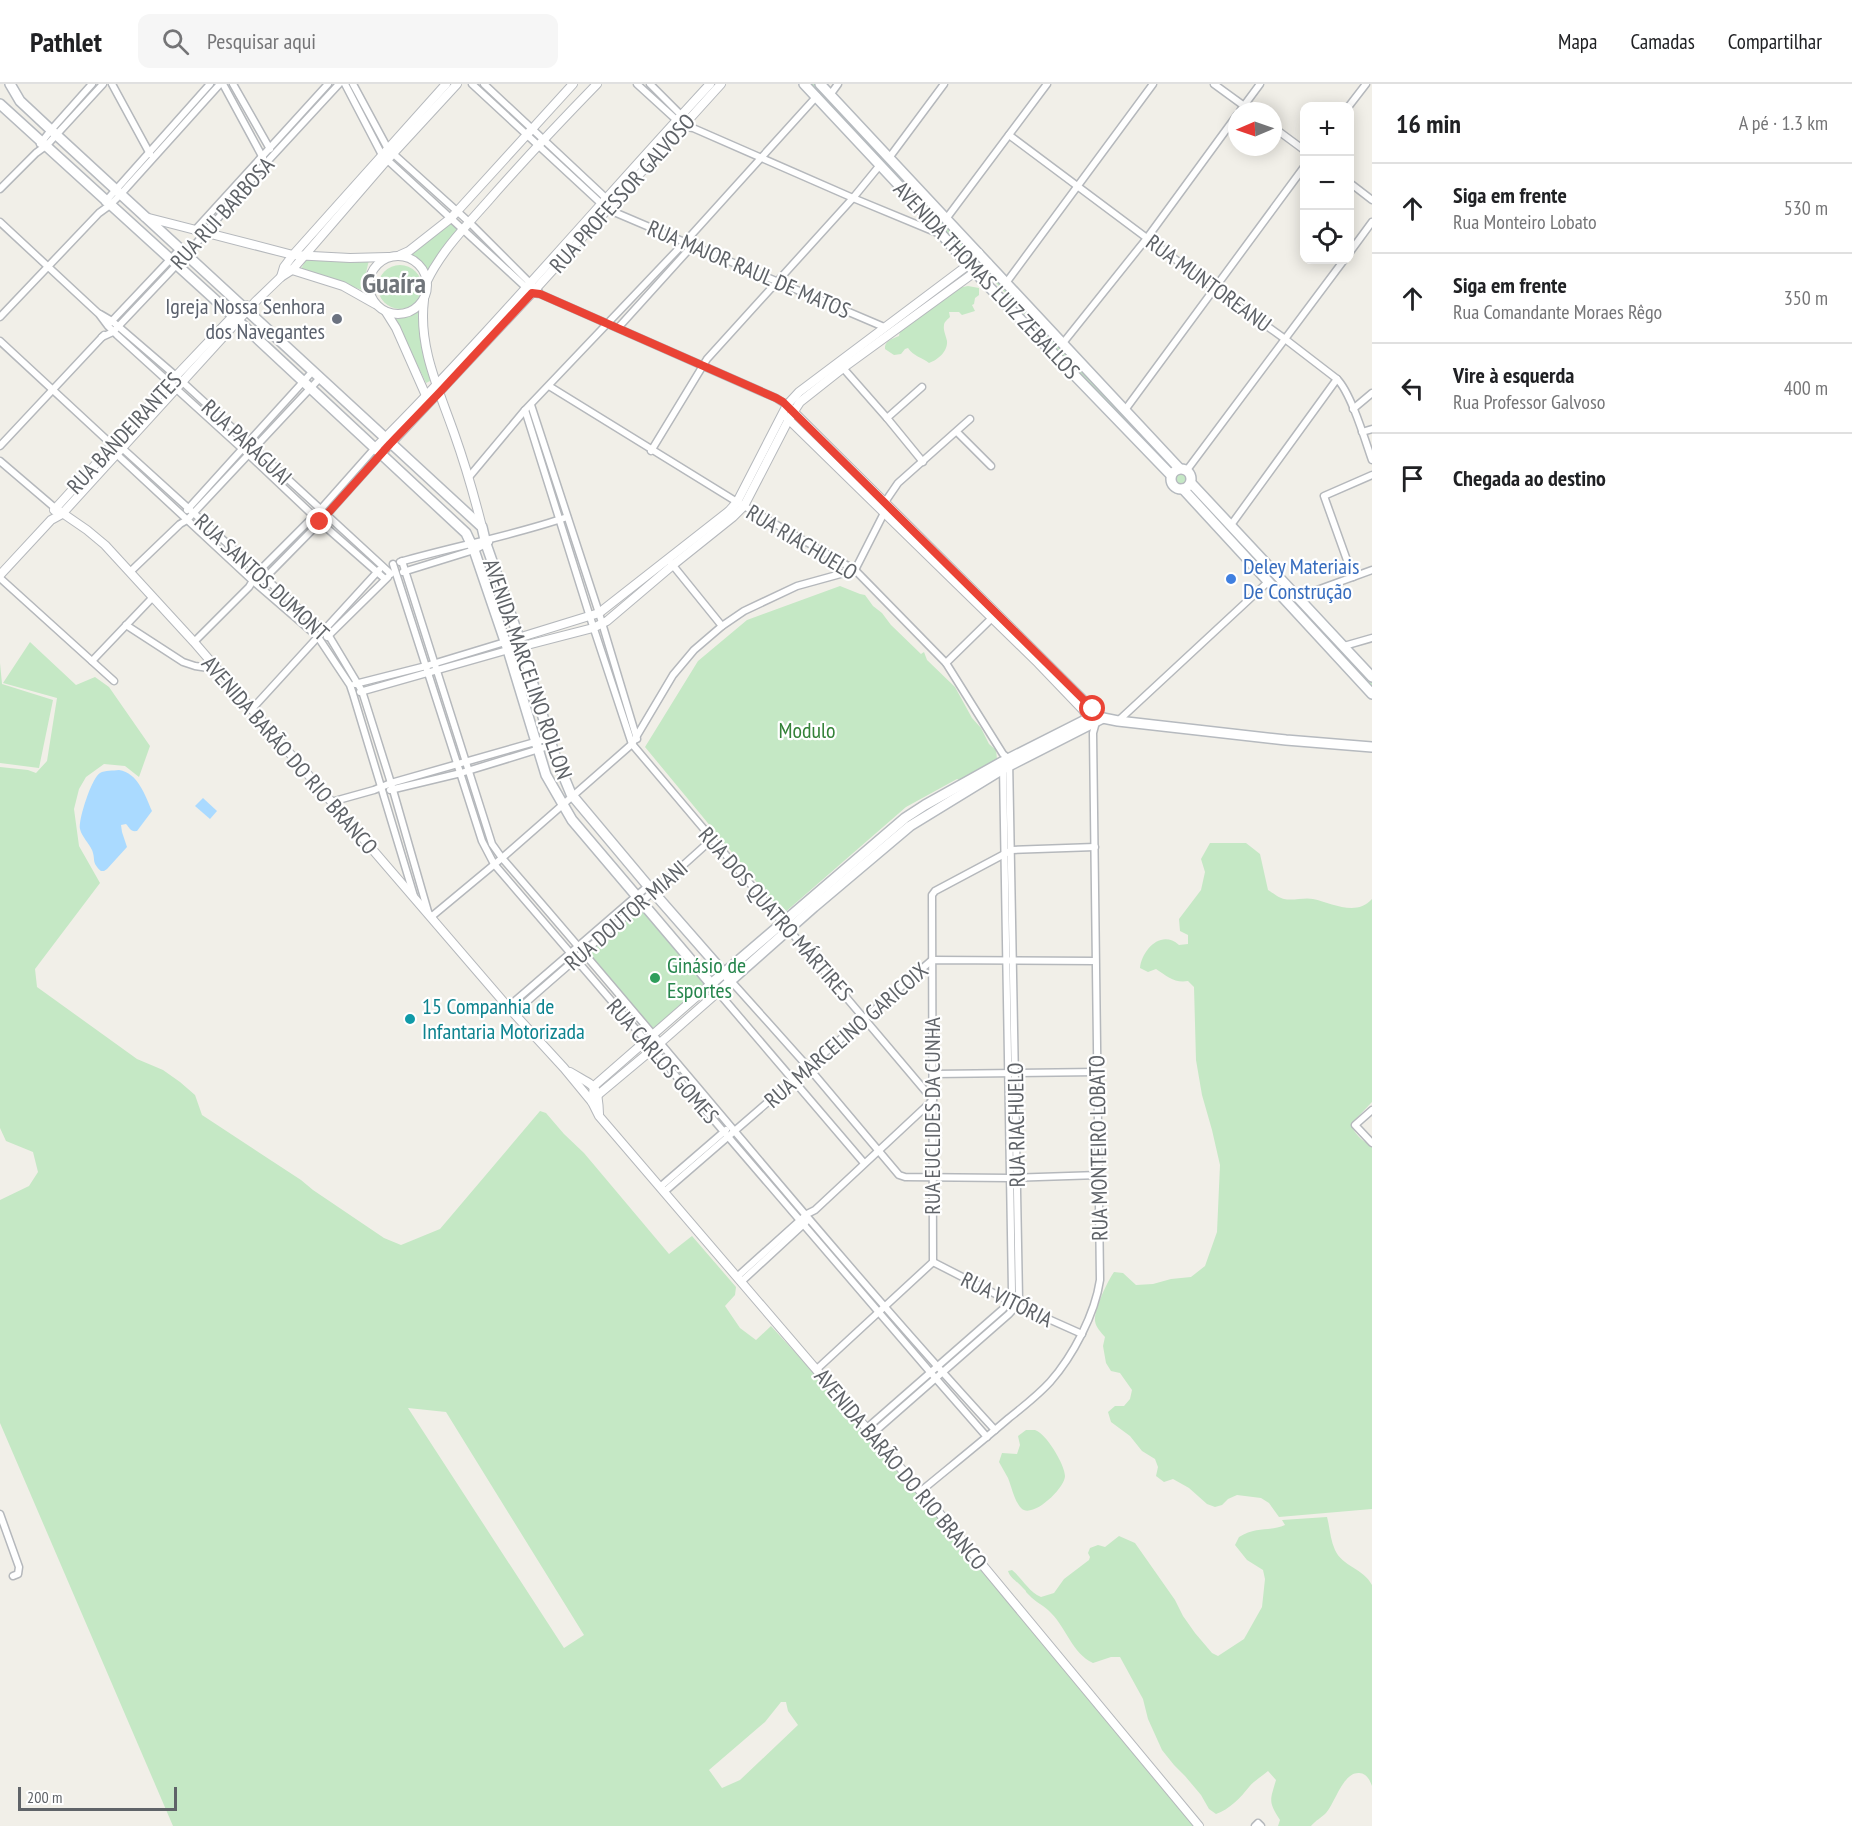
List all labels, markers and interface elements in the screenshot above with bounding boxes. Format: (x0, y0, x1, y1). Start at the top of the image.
search box (138, 14, 558, 68)
text: Pathlet (30, 23, 102, 60)
icon: search (159, 25, 192, 58)
text: Pesquisar aqui (207, 27, 316, 55)
text: Mapa (1558, 28, 1597, 55)
text: Camadas (1630, 28, 1695, 55)
text: Compartilhar (1728, 28, 1822, 55)
north arrow (1228, 102, 1282, 156)
map controls (1300, 102, 1354, 264)
button: + (1300, 102, 1354, 156)
text: 16 min (1396, 107, 1461, 140)
street label: RUA PROFESSOR GALVOSO (543, 108, 701, 278)
text: A pé · 1.3 km (1739, 110, 1828, 136)
street label: RUA RUI BARBOSA (164, 151, 280, 275)
button: − (1300, 156, 1354, 210)
street label: AVENIDA THOMAS LUIZ ZEBALLOS (888, 175, 1086, 385)
text: Siga em frente (1453, 181, 1567, 209)
icon: ahead (1396, 192, 1429, 225)
text: 530 m (1784, 195, 1828, 221)
text: Rua Monteiro Lobato (1453, 209, 1597, 235)
button: locate (1300, 210, 1354, 264)
street label: RUA MAJOR RAUL DE MATOS (643, 214, 855, 324)
street label: RUA MUNTOREANU (1141, 228, 1277, 338)
district label: Guaíra (362, 264, 426, 301)
text: Siga em frente (1453, 271, 1567, 299)
icon: ahead (1396, 282, 1429, 315)
text: 350 m (1784, 285, 1828, 311)
place label: Igreja Nossa Senhora dos Navegantes (165, 292, 325, 345)
text: Rua Comandante Moraes Rêgo (1453, 299, 1662, 325)
marker: Igreja Nossa Senhora dos Navegantes (330, 312, 344, 326)
text: Vire à esquerda (1453, 361, 1574, 389)
street label: RUA BANDEIRANTES (61, 366, 187, 500)
icon: left (1396, 372, 1429, 405)
text: 400 m (1784, 375, 1828, 401)
text: Rua Professor Galvoso (1453, 389, 1605, 415)
street label: RUA PARAGUAI (196, 393, 298, 491)
icon: arrive (1396, 462, 1429, 495)
text: Chegada ao destino (1453, 464, 1606, 492)
street label: RUA RIACHUELO (741, 498, 863, 586)
street label: RUA SANTOS DUMONT (189, 507, 335, 647)
route end (306, 508, 332, 534)
place label: Deley Materiais De Construção (1243, 552, 1359, 605)
street label: AVENIDA MARCELINO ROLLON (477, 555, 579, 783)
marker: Deley Materiais De Construção (1224, 572, 1238, 586)
street label: AVENIDA BARÃO DO RIO BRANCO (196, 650, 384, 860)
route start (1079, 695, 1105, 721)
park label: Modulo (778, 716, 836, 744)
street label: RUA DOS QUATRO MÁRTIRES (693, 821, 859, 1007)
street label: RUA DOUTOR MIANI (559, 854, 693, 976)
place label: Ginásio de Esportes (667, 951, 746, 1004)
street label: RUA MARCELINO GARICOIX (758, 956, 934, 1114)
marker: Ginásio de Esportes (648, 971, 662, 985)
place label: 15 Companhia de Infantaria Motorizada (422, 992, 585, 1045)
street label: RUA CARLOS GOMES (601, 993, 725, 1129)
marker: 15 Companhia de Infantaria Motorizada (403, 1012, 417, 1026)
street label: RUA EUCLIDES DA CUNHA (918, 1017, 946, 1215)
street label: RUA MONTEIRO LOBATO (1082, 1055, 1114, 1241)
street label: RUA RIACHUELO (1001, 1062, 1031, 1188)
street label: RUA VITÓRIA (957, 1265, 1058, 1333)
street label: AVENIDA BARÃO DO RIO BRANCO (809, 1363, 993, 1575)
scale bar (18, 1784, 177, 1812)
text: 200 m (27, 1787, 62, 1807)

